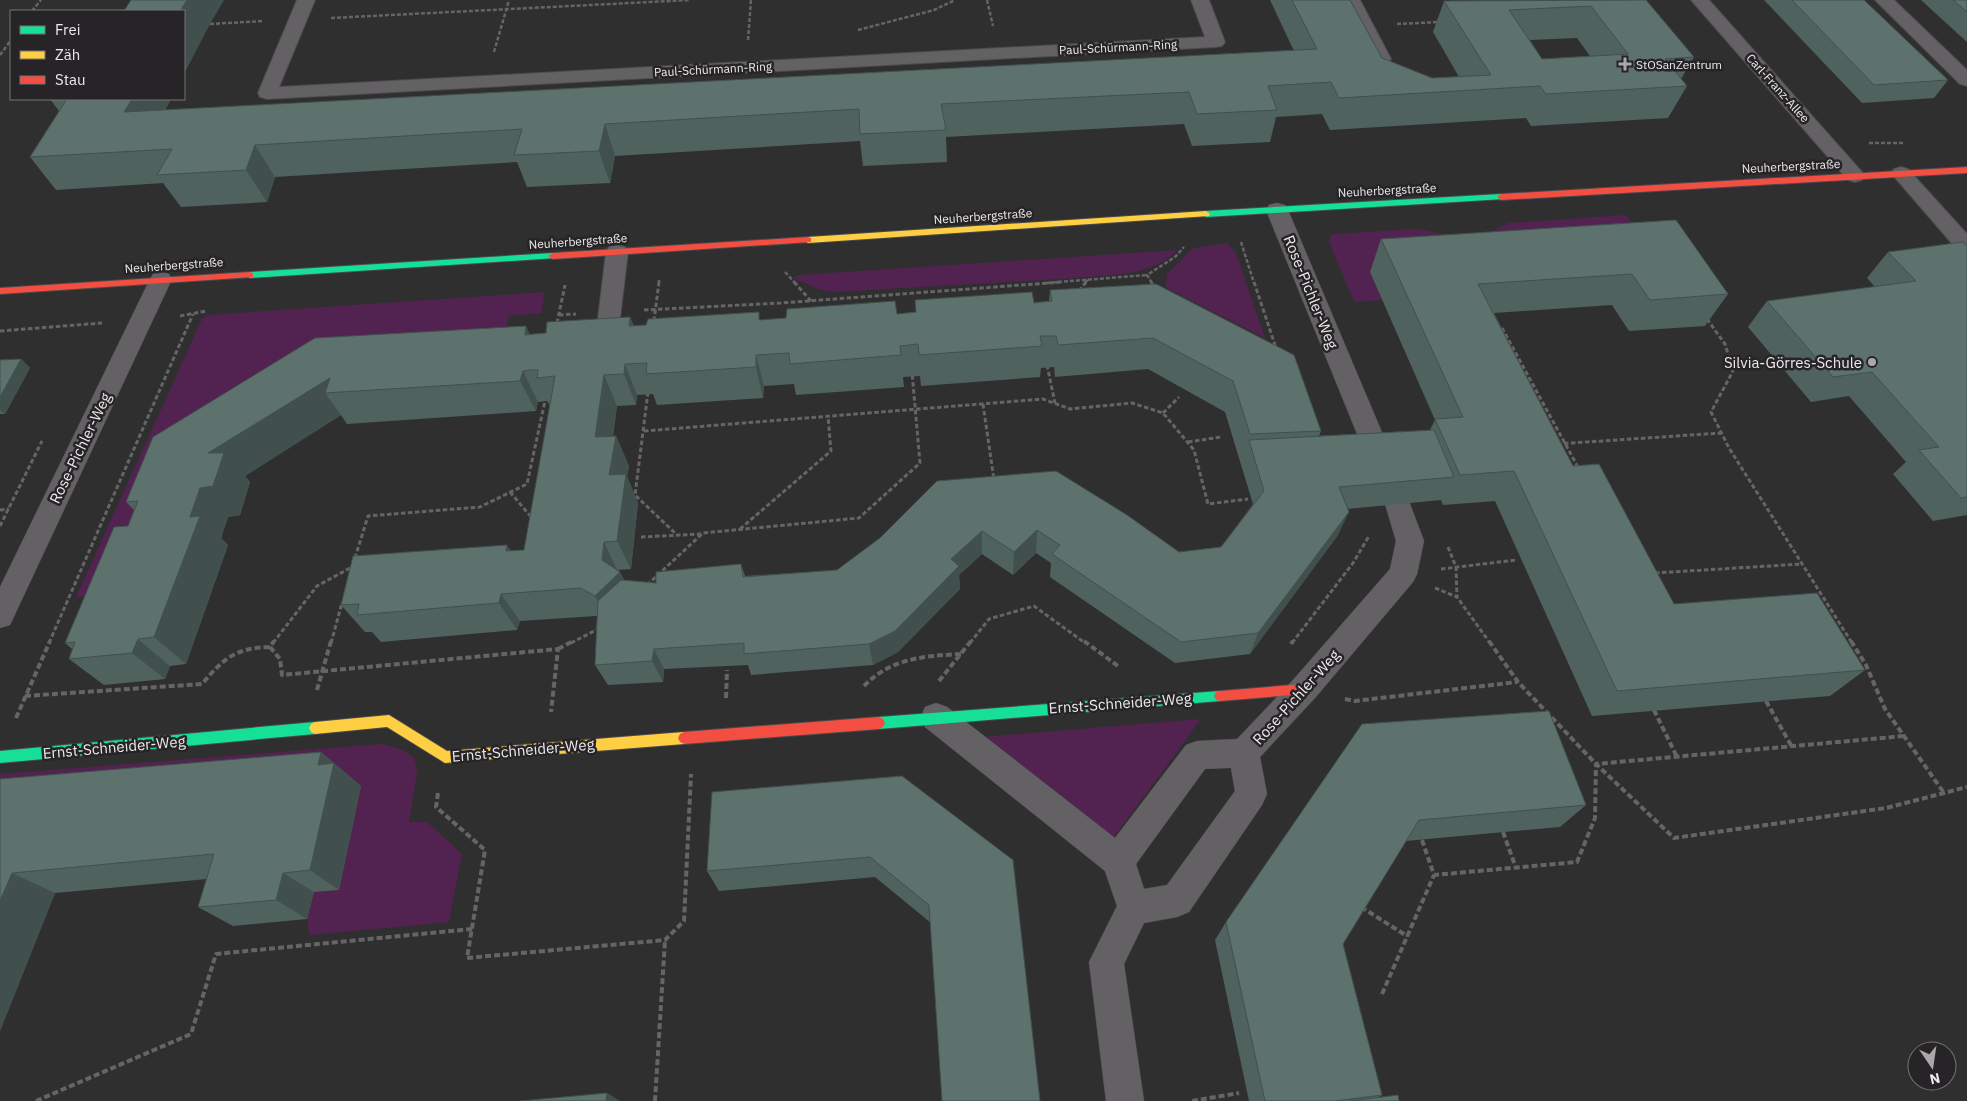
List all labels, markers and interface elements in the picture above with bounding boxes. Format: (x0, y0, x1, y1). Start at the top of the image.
legend (10, 10, 185, 100)
text: Frei (55, 20, 81, 39)
street label: Paul-Schürmann-Ring (1059, 36, 1178, 58)
text: Zäh (55, 45, 80, 64)
street label: Carl-Franz-Allee (1743, 50, 1813, 126)
marker: StOSanZentrum (1618, 57, 1632, 71)
place label: StOSanZentrum (1636, 57, 1722, 72)
street label: Paul-Schürmann-Ring (654, 58, 773, 80)
text: Stau (55, 70, 86, 89)
street label: Neuherbergstraße (1741, 156, 1841, 176)
street label: Neuherbergstraße (1337, 180, 1437, 200)
street label: Neuherbergstraße (933, 205, 1033, 227)
street label: Neuherbergstraße (528, 230, 628, 252)
street label: Rose-Pichler-Weg (1280, 232, 1343, 352)
street label: Neuherbergstraße (124, 254, 224, 276)
place label: Silvia-Görres-Schule (1724, 353, 1862, 372)
marker: Silvia-Görres-Schule (1866, 356, 1878, 368)
street label: Rose-Pichler-Weg (45, 389, 115, 507)
street label: Rose-Pichler-Weg (1248, 646, 1344, 748)
street label: Ernst-Schneider-Weg (1048, 689, 1192, 717)
street label: Ernst-Schneider-Weg (42, 731, 186, 763)
street label: Ernst-Schneider-Weg (451, 734, 595, 766)
north arrow (1907, 1041, 1957, 1091)
text: N (1928, 1069, 1942, 1089)

